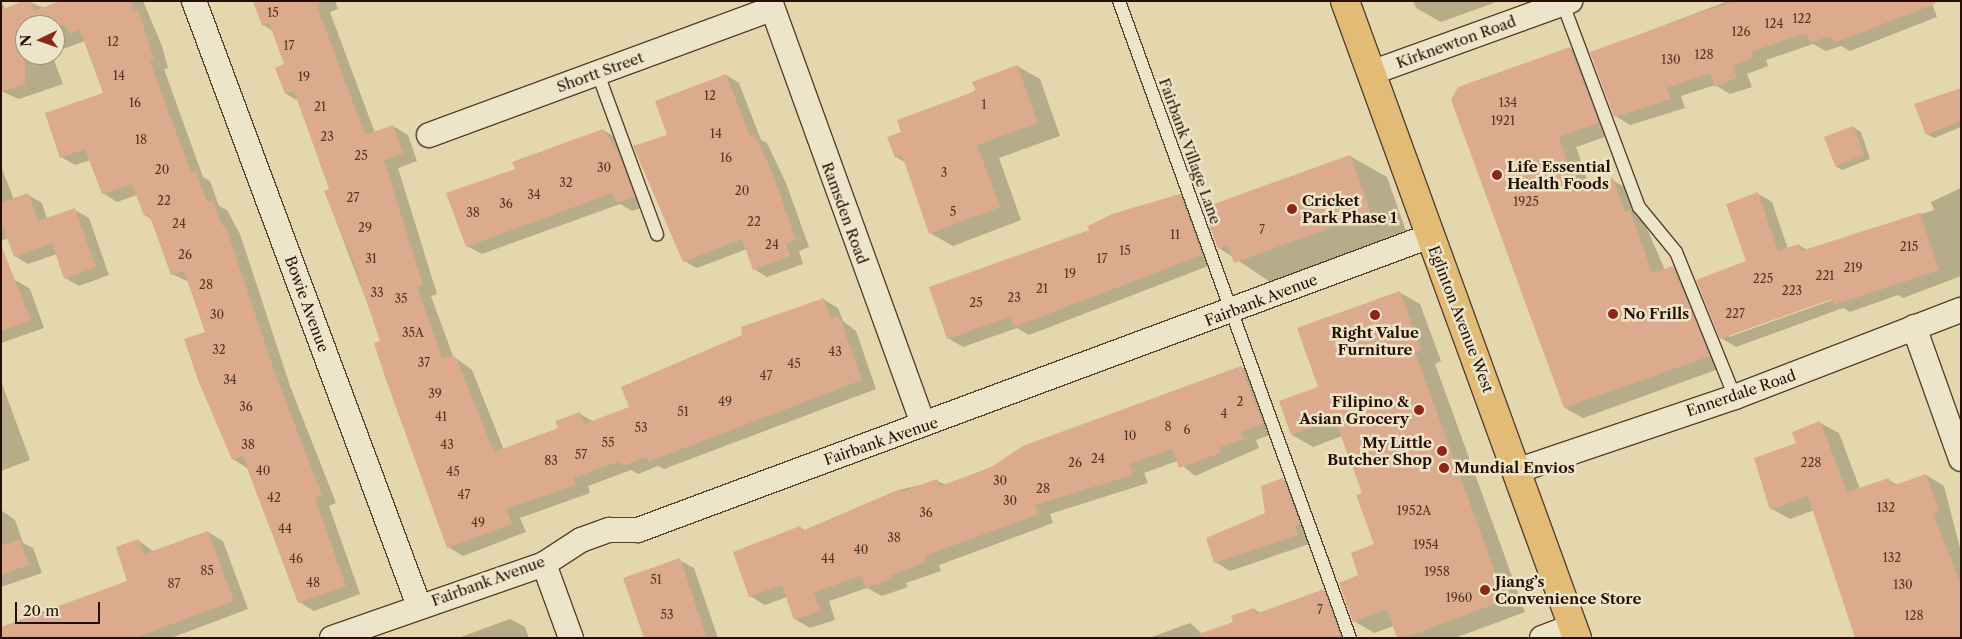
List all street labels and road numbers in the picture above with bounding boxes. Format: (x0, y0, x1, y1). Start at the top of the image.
street label: Kirknewton Road (1394, 12, 1518, 72)
street label: Shortt Street (554, 48, 646, 96)
street label: Fairbank Village Lane (1155, 75, 1225, 227)
street label: Ramsden Road (818, 159, 872, 267)
street label: Eglinton Avenue West (1424, 242, 1498, 396)
street label: Bowie Avenue (281, 253, 333, 355)
street label: Fairbank Avenue (1202, 270, 1320, 330)
street label: Ennerdale Road (1684, 366, 1798, 420)
street label: Fairbank Avenue (821, 413, 941, 469)
street label: Fairbank Avenue (428, 552, 548, 610)

